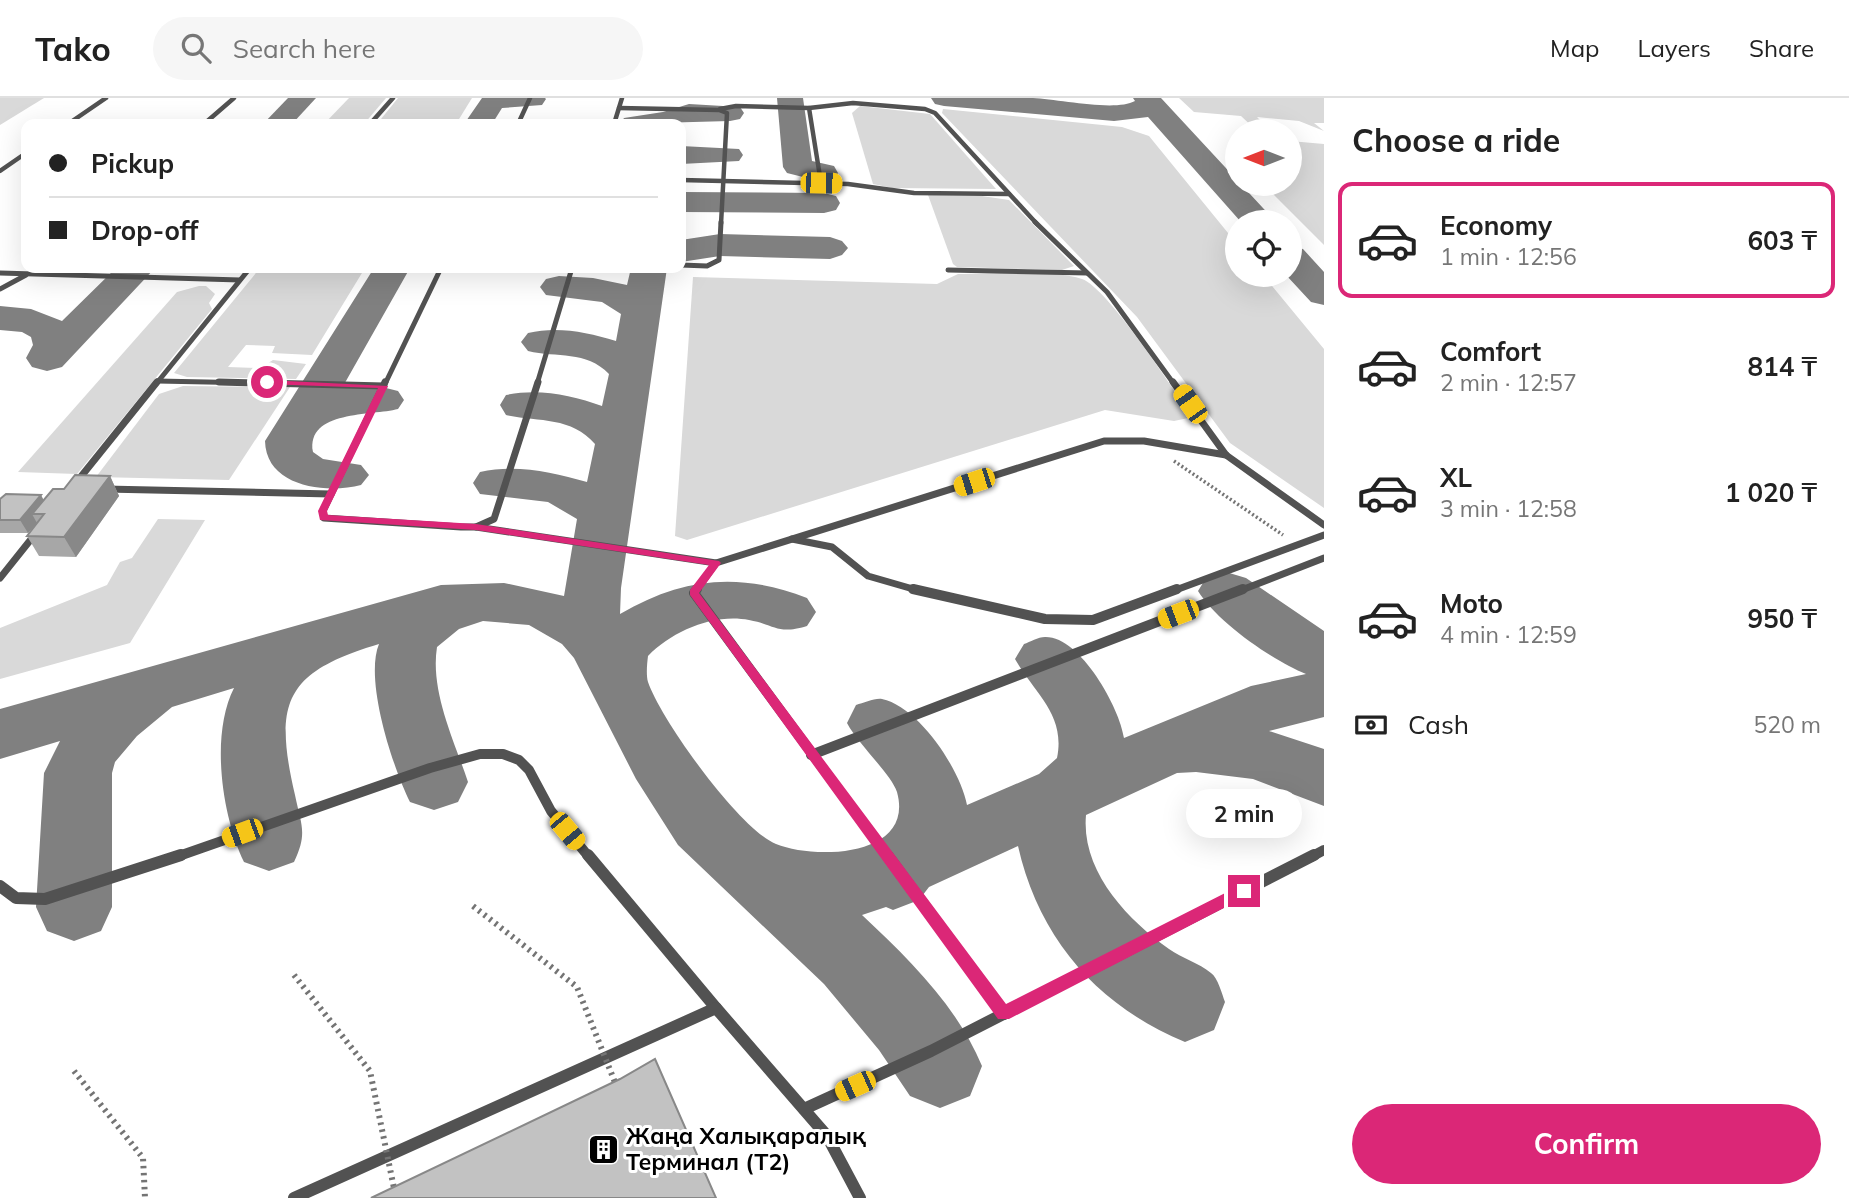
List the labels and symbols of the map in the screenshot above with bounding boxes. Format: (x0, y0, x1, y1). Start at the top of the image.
north arrow (1225, 119, 1302, 196)
car (800, 172, 843, 194)
route start (251, 366, 283, 398)
car (1170, 381, 1211, 427)
car (951, 466, 998, 498)
car (1155, 597, 1202, 631)
callout: 2 min (1186, 790, 1302, 838)
car (546, 808, 589, 854)
car (219, 816, 266, 850)
route end (1228, 875, 1260, 907)
car (832, 1068, 879, 1104)
place label: Жаңа Халықаралық Терминал (Т2) (626, 1121, 866, 1176)
building icon: Жаңа Халықаралық Терминал (Т2) (586, 1132, 620, 1166)

